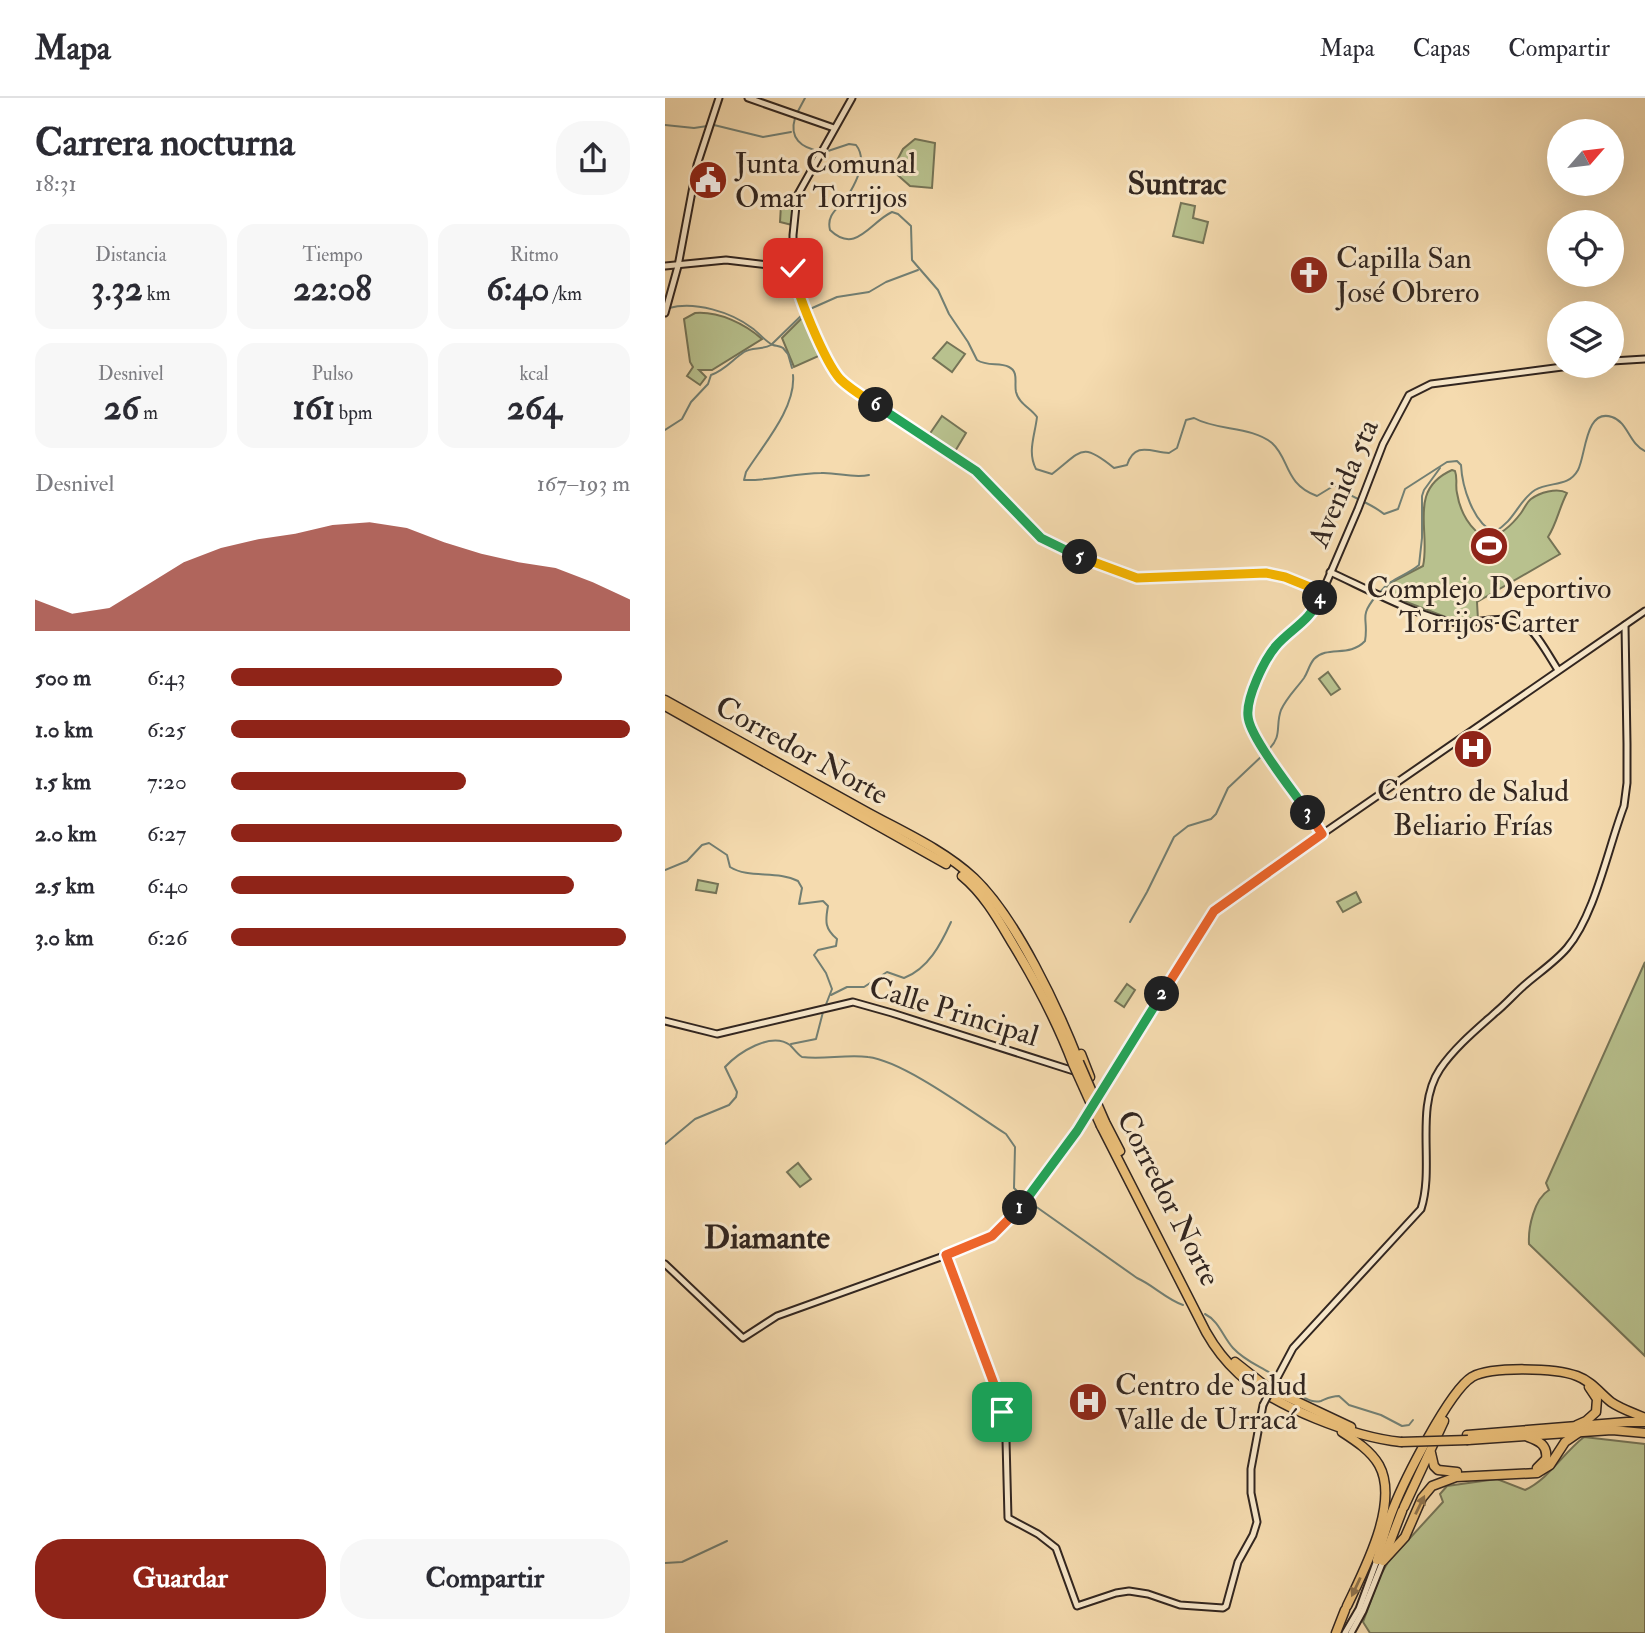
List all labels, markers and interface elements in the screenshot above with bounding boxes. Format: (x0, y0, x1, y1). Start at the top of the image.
text: Mapa (35, 28, 111, 69)
text: Mapa (1320, 33, 1375, 64)
text: Capas (1413, 33, 1470, 64)
text: Compartir (1508, 33, 1610, 64)
text: Carrera nocturna (35, 119, 295, 167)
north arrow (1547, 119, 1624, 196)
map controls (1547, 119, 1624, 378)
button: share (556, 121, 630, 195)
place label: Junta Comunal Omar Torrijos (734, 145, 916, 216)
public building icon: Junta Comunal Omar Torrijos (687, 159, 729, 201)
district label: Suntrac (1128, 164, 1227, 204)
text: 18:31 (35, 169, 77, 198)
button: locate (1547, 210, 1624, 287)
pin (763, 238, 823, 298)
place label: Capilla San José Obrero (1335, 240, 1479, 311)
text: Distancia (95, 243, 166, 267)
text: Tiempo (302, 243, 363, 267)
text: Ritmo (510, 243, 558, 267)
icon: check (774, 249, 812, 287)
church icon: Capilla San José Obrero (1288, 254, 1330, 296)
text: 3.32 (91, 267, 143, 311)
text: 22:08 (293, 267, 372, 311)
text: 6:40 (486, 267, 549, 311)
text: km (143, 282, 170, 306)
text: /km (549, 282, 582, 306)
button: layers (1547, 301, 1624, 378)
text: Desnivel (98, 362, 164, 386)
text: Pulso (312, 362, 353, 386)
text: kcal (520, 362, 549, 386)
text: 26 (104, 386, 139, 430)
text: 161 (292, 386, 335, 430)
text: 264 (507, 386, 561, 430)
pin: 6 (859, 388, 893, 422)
text: 6 (871, 392, 880, 416)
text: m (139, 401, 158, 425)
text: bpm (335, 401, 373, 425)
street label: Avenida 5ta (1300, 413, 1387, 554)
text: Desnivel (35, 469, 114, 498)
text: 167–193 m (537, 469, 630, 498)
sports icon: Complejo Deportivo Torrijos Carter (1468, 525, 1510, 567)
pin: 5 (1063, 540, 1097, 574)
text: 5 (1075, 544, 1084, 568)
place label: Complejo Deportivo Torrijos Carter (1367, 570, 1611, 641)
pin: 4 (1303, 580, 1337, 616)
text: 4 (1314, 585, 1325, 609)
text: 500 m (35, 663, 91, 692)
text: 6:43 (147, 663, 186, 692)
street label: Corredor Norte (709, 688, 895, 813)
text: 1.0 km (35, 715, 93, 744)
text: 6:25 (147, 715, 186, 744)
hospital icon: Centro de Salud Beliario Frías (1452, 728, 1494, 770)
text: 1.5 km (35, 767, 91, 796)
text: 7:20 (147, 767, 187, 796)
place label: Centro de Salud Beliario Frías (1377, 773, 1569, 844)
pin: 3 (1291, 796, 1325, 830)
text: 3 (1304, 800, 1311, 824)
text: 2.0 km (35, 819, 97, 848)
text: 6:27 (147, 819, 186, 848)
text: 2.5 km (35, 871, 95, 900)
text: 6:40 (147, 871, 188, 900)
text: 3.0 km (35, 923, 94, 952)
text: 6:26 (147, 923, 188, 952)
street label: Calle Principal (865, 968, 1043, 1055)
pin: 2 (1145, 976, 1179, 1012)
text: 2 (1157, 981, 1166, 1005)
street label: Corredor Norte (1108, 1104, 1229, 1292)
pin: 1 (1003, 1190, 1037, 1226)
text: 1 (1016, 1195, 1023, 1219)
district label: Diamante (704, 1218, 831, 1258)
place label: Centro de Salud Valle de Urracá (1115, 1367, 1307, 1438)
hospital icon: Centro de Salud Valle de Urracá (1067, 1381, 1109, 1423)
pin (972, 1382, 1032, 1442)
icon: arrive (983, 1393, 1021, 1431)
one-way arrow (1414, 1495, 1425, 1515)
button: Guardar (35, 1539, 326, 1619)
button: Compartir (340, 1539, 630, 1619)
one-way arrow (1351, 1577, 1362, 1597)

